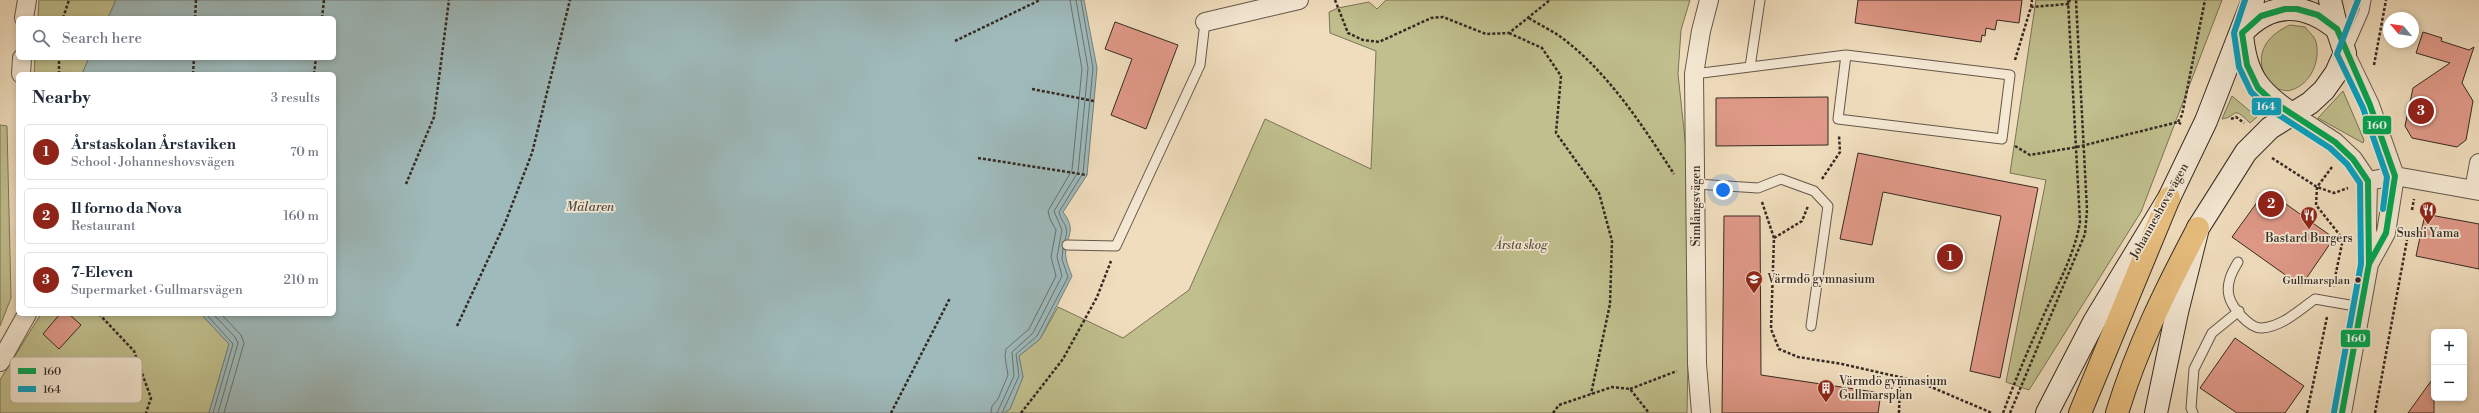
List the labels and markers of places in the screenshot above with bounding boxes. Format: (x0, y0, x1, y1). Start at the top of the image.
pin: 3 (2408, 96, 2434, 126)
pin: 2 (2258, 189, 2284, 219)
restaurant icon: Sushi Yama (2418, 200, 2438, 225)
restaurant icon: Bastard Burgers (2299, 205, 2319, 230)
place label: Sushi Yama (2397, 226, 2460, 241)
place label: Bastard Burgers (2264, 231, 2353, 246)
pin: 1 (1937, 242, 1963, 272)
school or university icon: Värmdö gymnasium (1744, 269, 1764, 294)
place label: Värmdö gymnasium (1766, 272, 1875, 287)
place label: Gullmarsplan (2283, 274, 2350, 288)
marker: Gullmarsplan (2353, 275, 2363, 285)
place label: Värmdö gymnasium Gullmarsplan (1838, 374, 1947, 403)
building icon: Värmdö gymnasium Gullmarsplan (1816, 378, 1836, 403)

